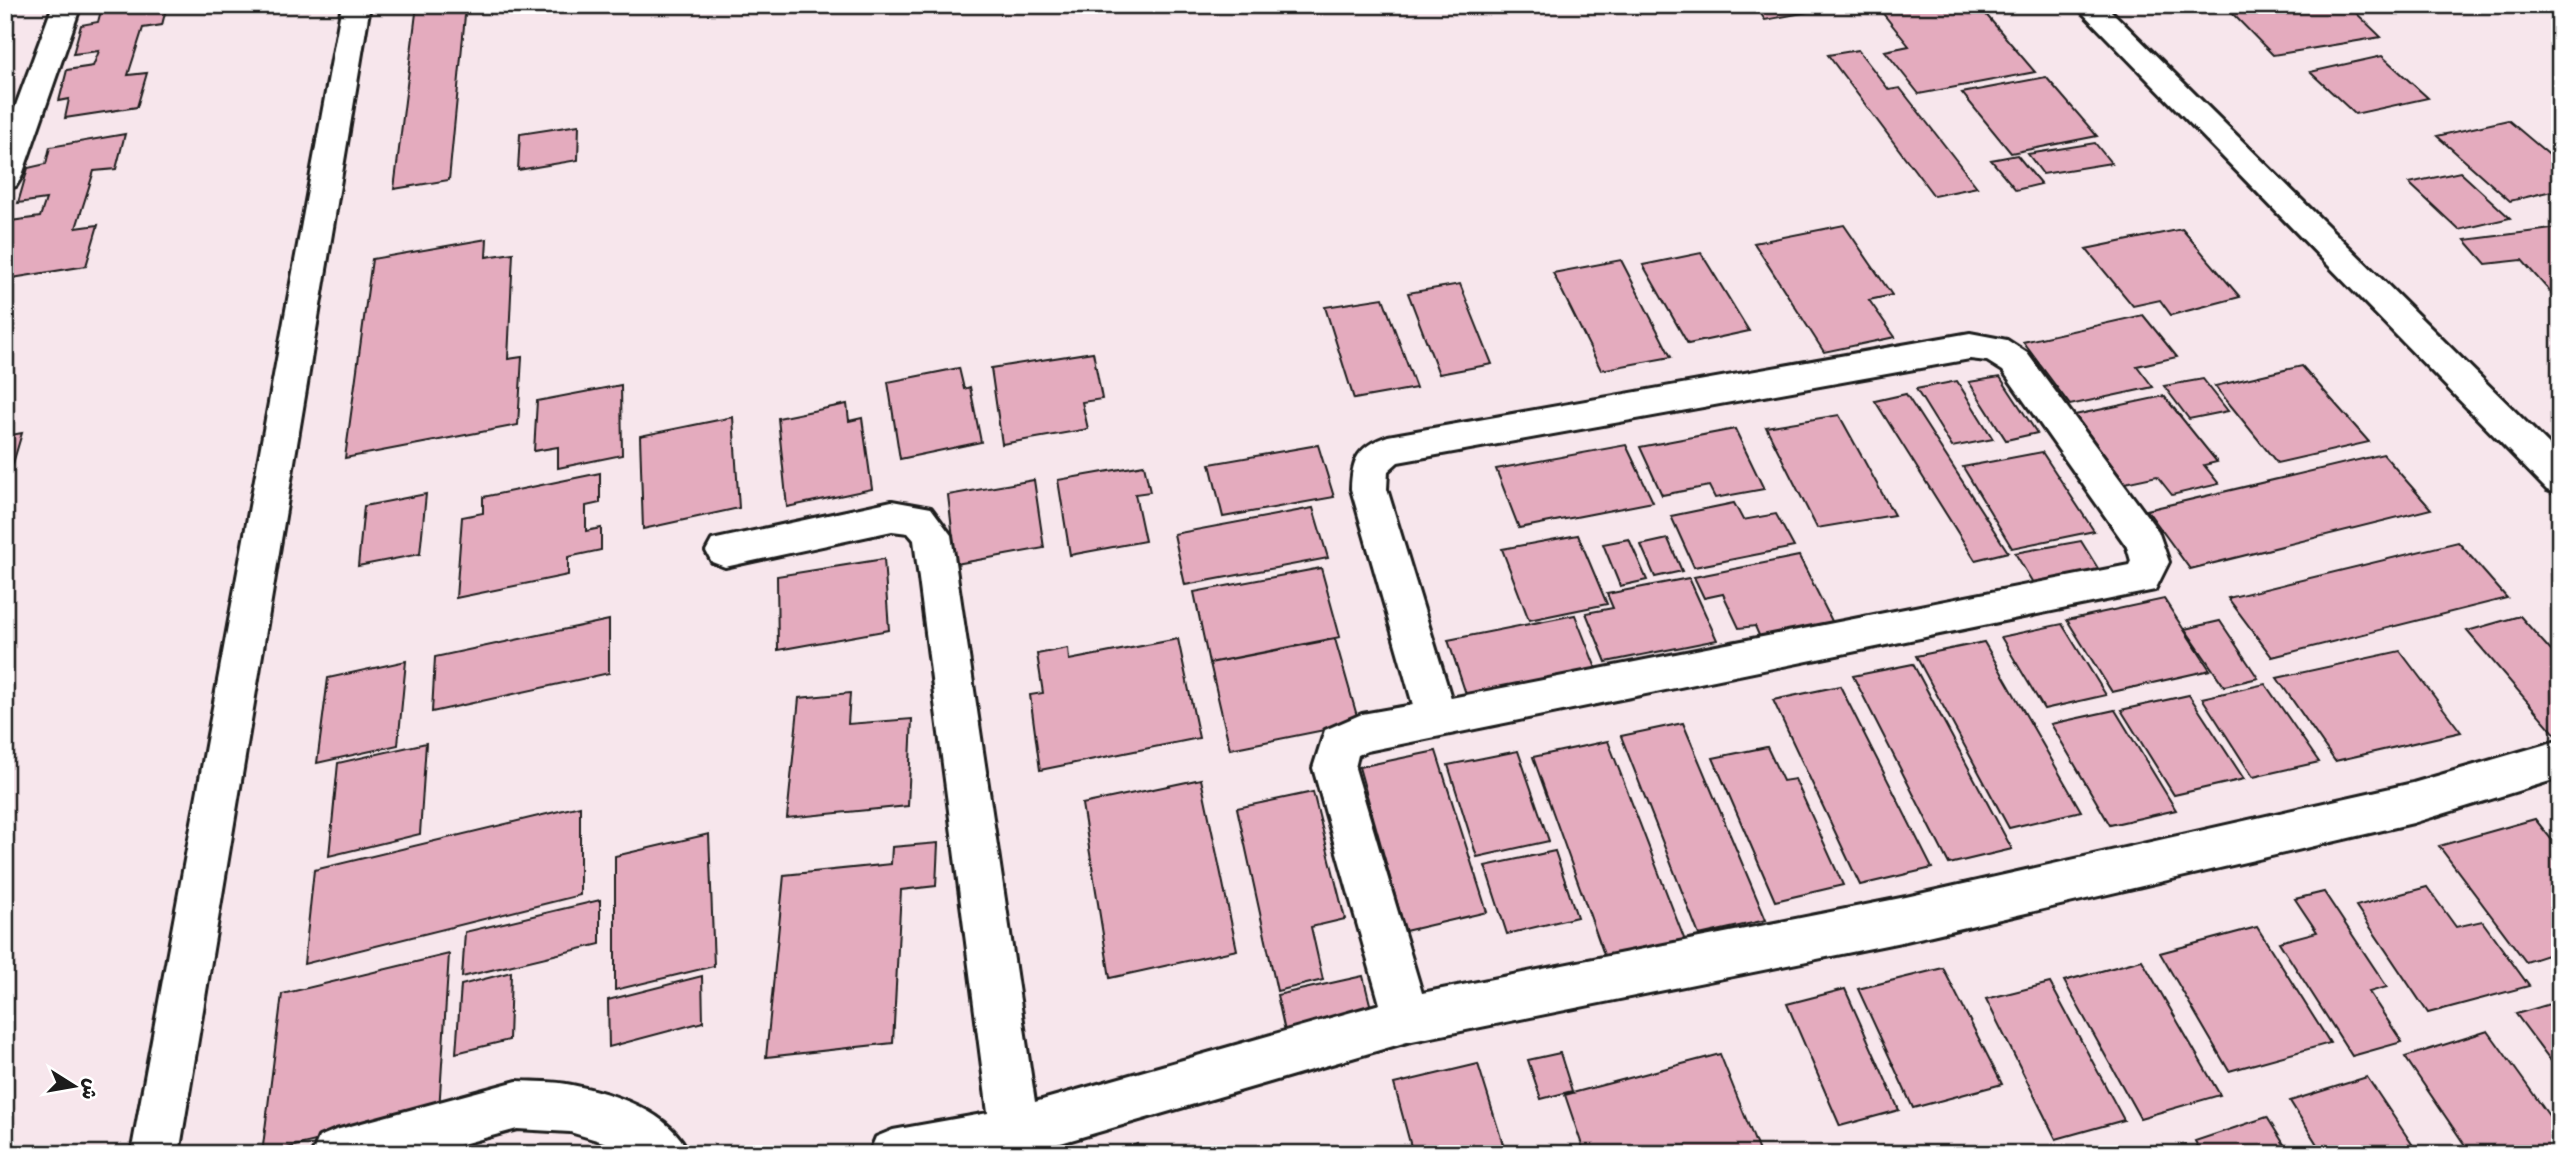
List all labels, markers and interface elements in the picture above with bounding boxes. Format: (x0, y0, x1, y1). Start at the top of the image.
north arrow (38, 1050, 108, 1120)
text: ش (72, 1076, 105, 1102)

